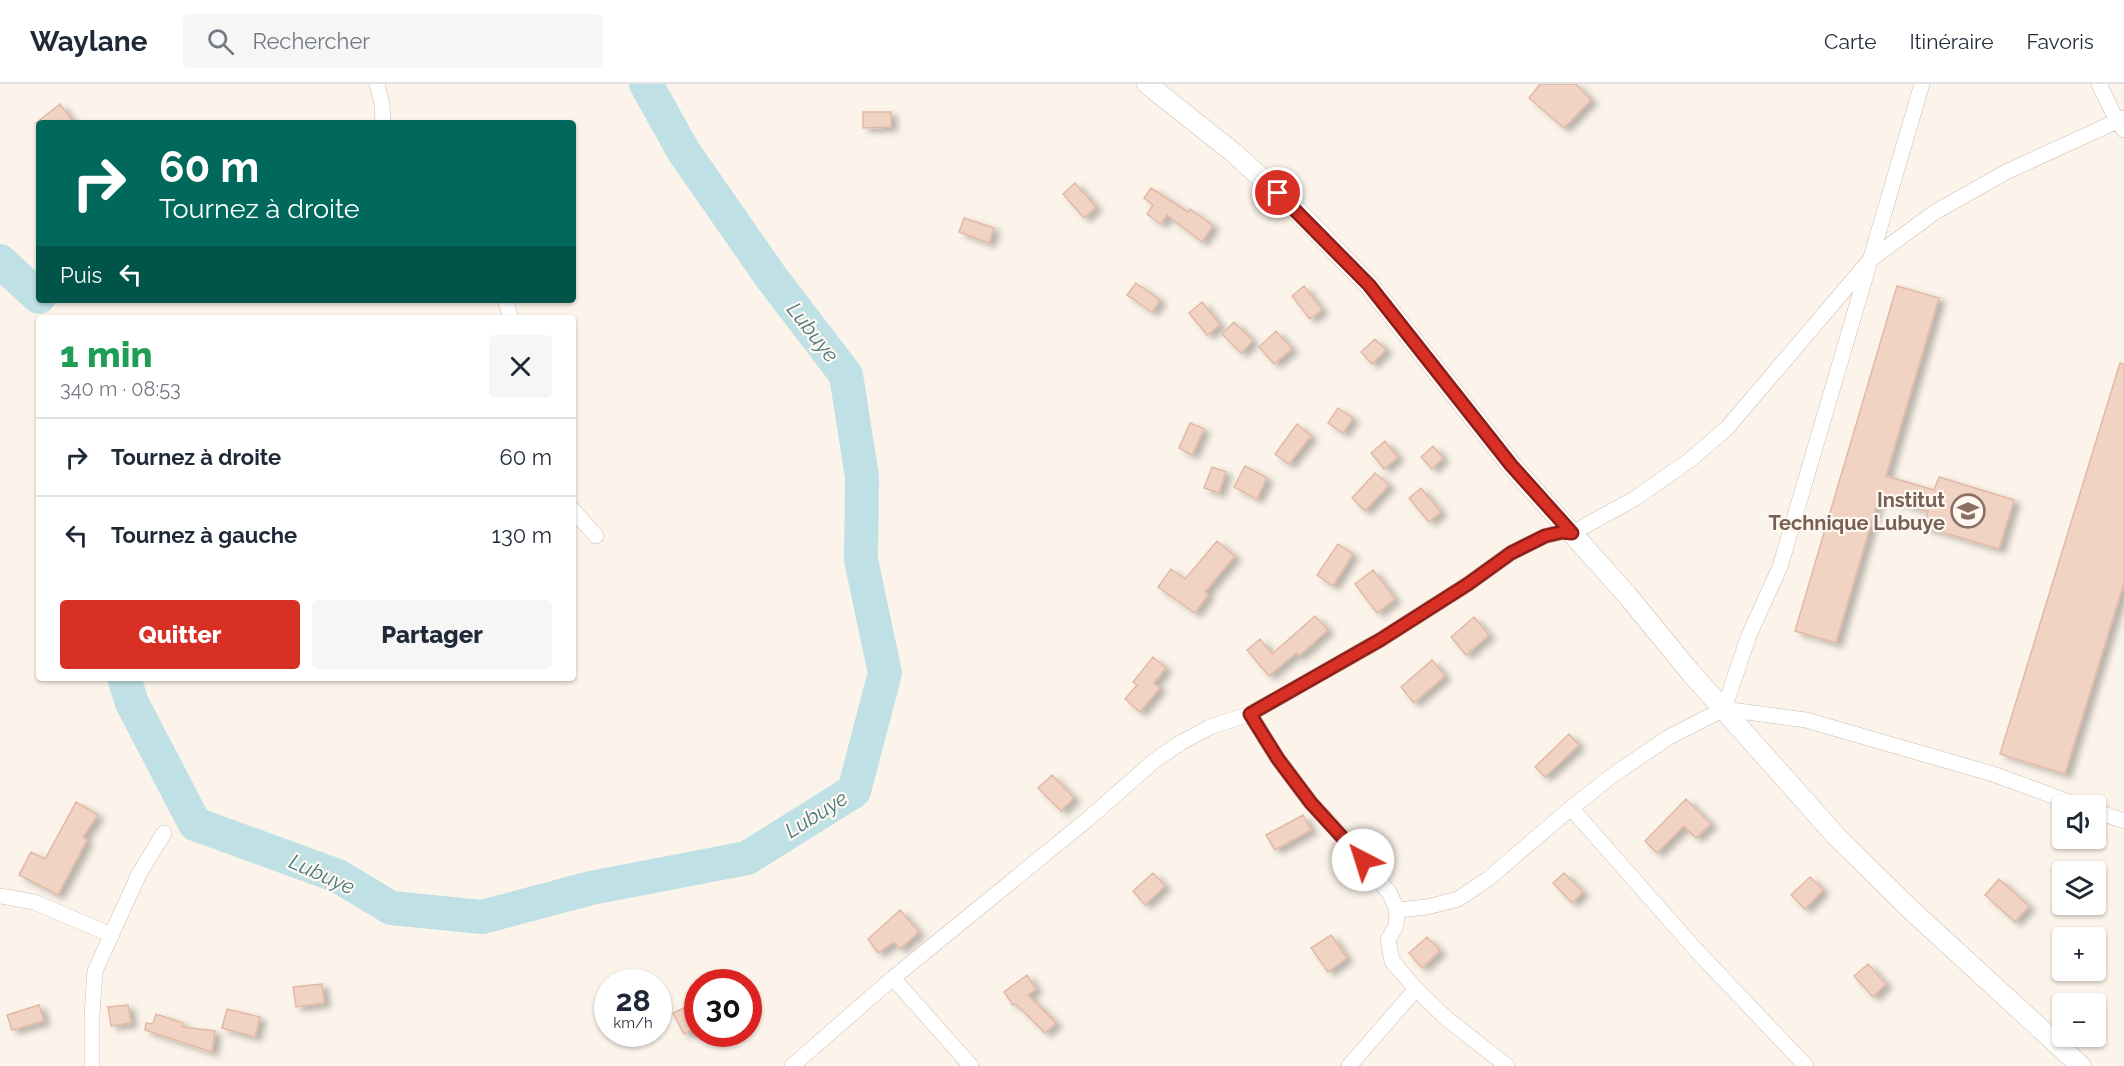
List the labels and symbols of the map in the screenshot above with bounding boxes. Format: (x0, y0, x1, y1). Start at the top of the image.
pin (1252, 167, 1303, 218)
water label: Lubuye (782, 297, 844, 367)
place label: Institut Technique Lubuye (1769, 488, 1945, 535)
school or university icon: Institut Technique Lubuye (1950, 493, 1986, 529)
water label: Lubuye (780, 785, 852, 843)
position arrow (1331, 828, 1395, 892)
water label: Lubuye (285, 849, 359, 899)
speed limit sign: 30 (684, 969, 762, 1047)

